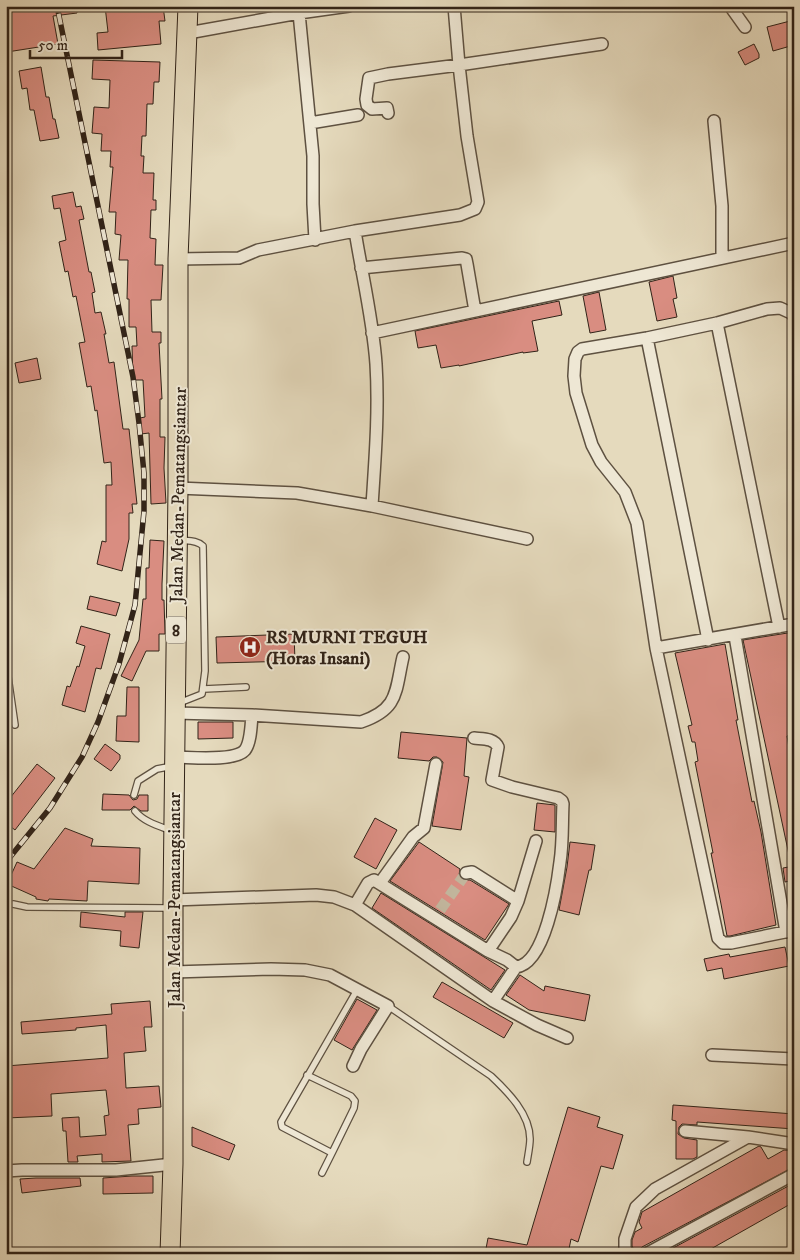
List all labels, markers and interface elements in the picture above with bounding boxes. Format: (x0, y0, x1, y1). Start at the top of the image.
scale bar (30, 28, 122, 60)
text: 50 m (38, 36, 68, 55)
street label: Jalan Medan-Pematangsiantar (166, 387, 192, 605)
road number: 8 (166, 616, 186, 644)
place label: RS MURNI TEGUH (Horas Insani) (266, 627, 428, 670)
hospital icon: RS MURNI TEGUH (Horas Insani) (238, 635, 262, 659)
street label: Jalan Medan-Pematangsiantar (164, 792, 186, 1010)

